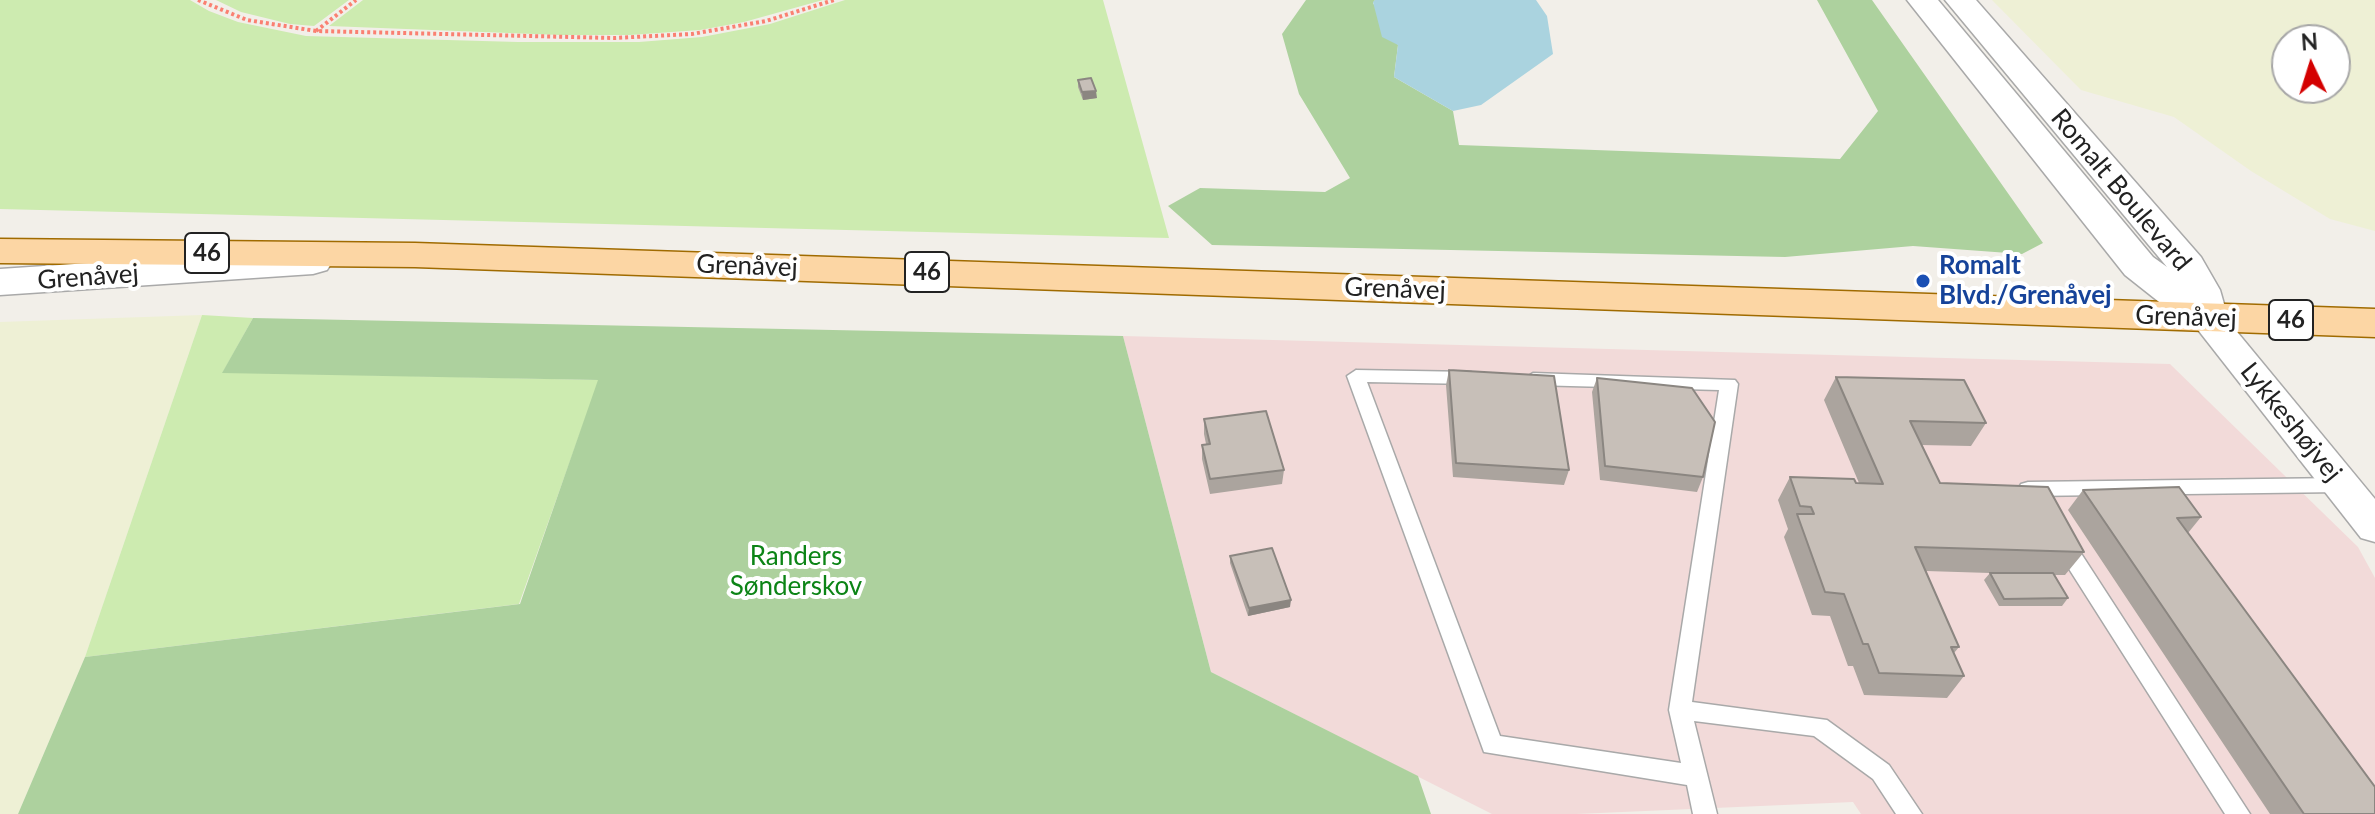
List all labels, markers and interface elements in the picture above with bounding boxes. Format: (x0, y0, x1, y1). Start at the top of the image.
north arrow (2271, 24, 2351, 104)
text: N (2300, 27, 2319, 56)
street label: Romalt Boulevard (2044, 103, 2198, 277)
road number: 46 (185, 233, 229, 273)
street label: Grenåvej (696, 249, 798, 283)
place label: Romalt Blvd./Grenåvej (1939, 250, 2112, 312)
road number: 46 (905, 252, 949, 292)
street label: Grenåvej (36, 258, 140, 296)
street label: Grenåvej (1344, 272, 1446, 306)
marker: Romalt Blvd./Grenåvej (1914, 272, 1932, 290)
street label: Grenåvej (2135, 300, 2237, 334)
road number: 46 (2269, 300, 2313, 340)
street label: Lykkeshøjvej (2234, 356, 2348, 488)
park label: Randers Sønderskov (730, 541, 862, 602)

